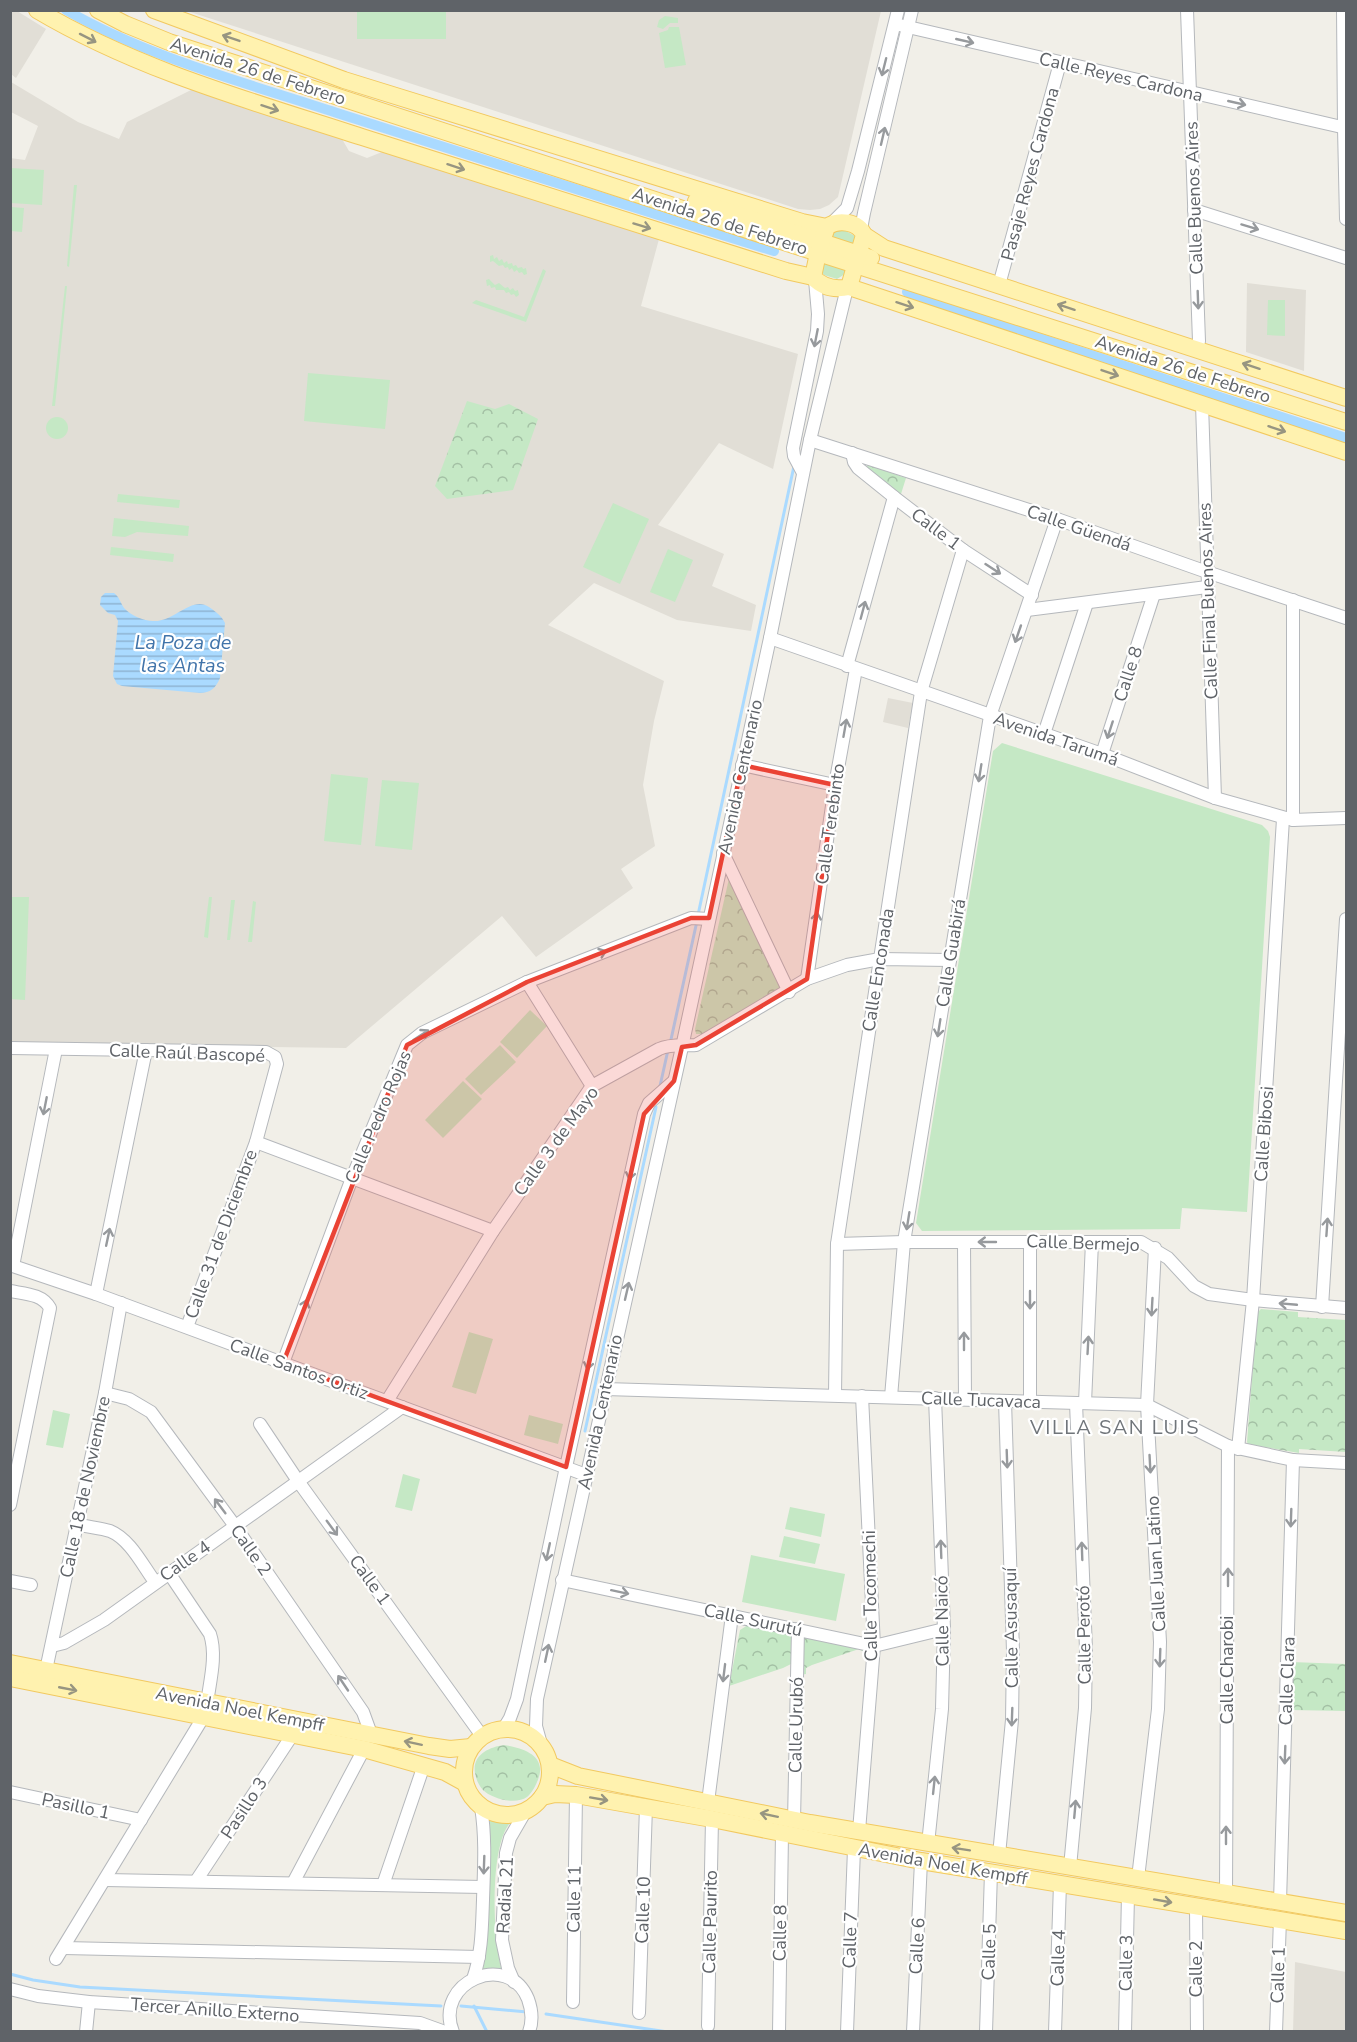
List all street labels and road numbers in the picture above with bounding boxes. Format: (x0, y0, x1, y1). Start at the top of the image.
street label: Avenida 26 de Febrero (167, 31, 349, 111)
street label: Calle Reyes Cardona (1037, 46, 1205, 108)
street label: Pasaje Reyes Cardona (995, 85, 1065, 263)
street label: Calle Buenos Aires (1179, 121, 1209, 275)
street label: Avenida 26 de Febrero (629, 181, 811, 261)
street label: Avenida 26 de Febrero (1092, 329, 1274, 409)
street label: Calle Güendá (1023, 499, 1135, 557)
street label: Calle 1 (906, 502, 966, 556)
street label: Calle Final Buenos Aires (1193, 502, 1223, 700)
street label: Calle 8 (1108, 643, 1148, 705)
street label: Avenida Centenario (712, 697, 768, 857)
street label: Avenida Tarumá (990, 706, 1122, 772)
street label: Calle Terebinto (810, 762, 850, 886)
street label: Calle Guabirá (931, 897, 971, 1009)
street label: Calle Enconada (856, 906, 900, 1034)
street label: Calle Raúl Bascopé (108, 1038, 266, 1068)
street label: Calle Pedro Rojas (339, 1047, 417, 1187)
street label: Calle 3 de Mayo (508, 1081, 604, 1201)
street label: Calle Bibosi (1249, 1085, 1279, 1183)
street label: Calle 31 de Diciembre (179, 1146, 263, 1322)
street label: Calle Bermejo (1026, 1229, 1140, 1257)
street label: Avenida Centenario (572, 1332, 628, 1492)
street label: Calle Santos Ortiz (226, 1333, 372, 1405)
street label: Calle Tucavaca (921, 1386, 1041, 1414)
street label: Calle 18 de Noviembre (54, 1394, 116, 1580)
street label: Calle Juan Latino (1140, 1495, 1172, 1633)
street label: Calle 2 (225, 1520, 277, 1580)
street label: Calle Tocomechi (857, 1530, 883, 1662)
street label: Calle 4 (155, 1535, 215, 1587)
street label: Calle 1 (344, 1550, 396, 1610)
street label: Calle Asusaquí (998, 1567, 1024, 1689)
street label: Calle Naicó (929, 1575, 955, 1667)
street label: Calle Perotó (1071, 1585, 1097, 1685)
street label: Calle Surutú (701, 1598, 805, 1642)
street label: Calle Charobi (1215, 1615, 1239, 1725)
street label: Calle Clara (1273, 1636, 1301, 1726)
street label: Calle Urubó (783, 1677, 809, 1773)
street label: Avenida Noel Kempff (154, 1681, 327, 1737)
street label: Pasillo 3 (215, 1772, 273, 1844)
street label: Pasillo 1 (40, 1787, 112, 1825)
street label: Avenida Noel Kempff (857, 1837, 1030, 1891)
street label: Radial 21 (491, 1856, 519, 1934)
street label: Calle 11 (561, 1865, 587, 1933)
street label: Calle Paurito (697, 1870, 723, 1974)
street label: Calle 10 (630, 1876, 656, 1944)
street label: Calle 8 (768, 1904, 792, 1962)
street label: Calle 7 (837, 1911, 863, 1969)
street label: Calle 6 (904, 1917, 930, 1975)
street label: Calle 5 (976, 1923, 1002, 1981)
street label: Calle 4 (1045, 1929, 1071, 1987)
street label: Calle 3 (1114, 1934, 1138, 1992)
street label: Calle 2 (1184, 1941, 1208, 1997)
street label: Calle 1 (1265, 1946, 1291, 2004)
street label: Tercer Anillo Externo (130, 1992, 300, 2028)

